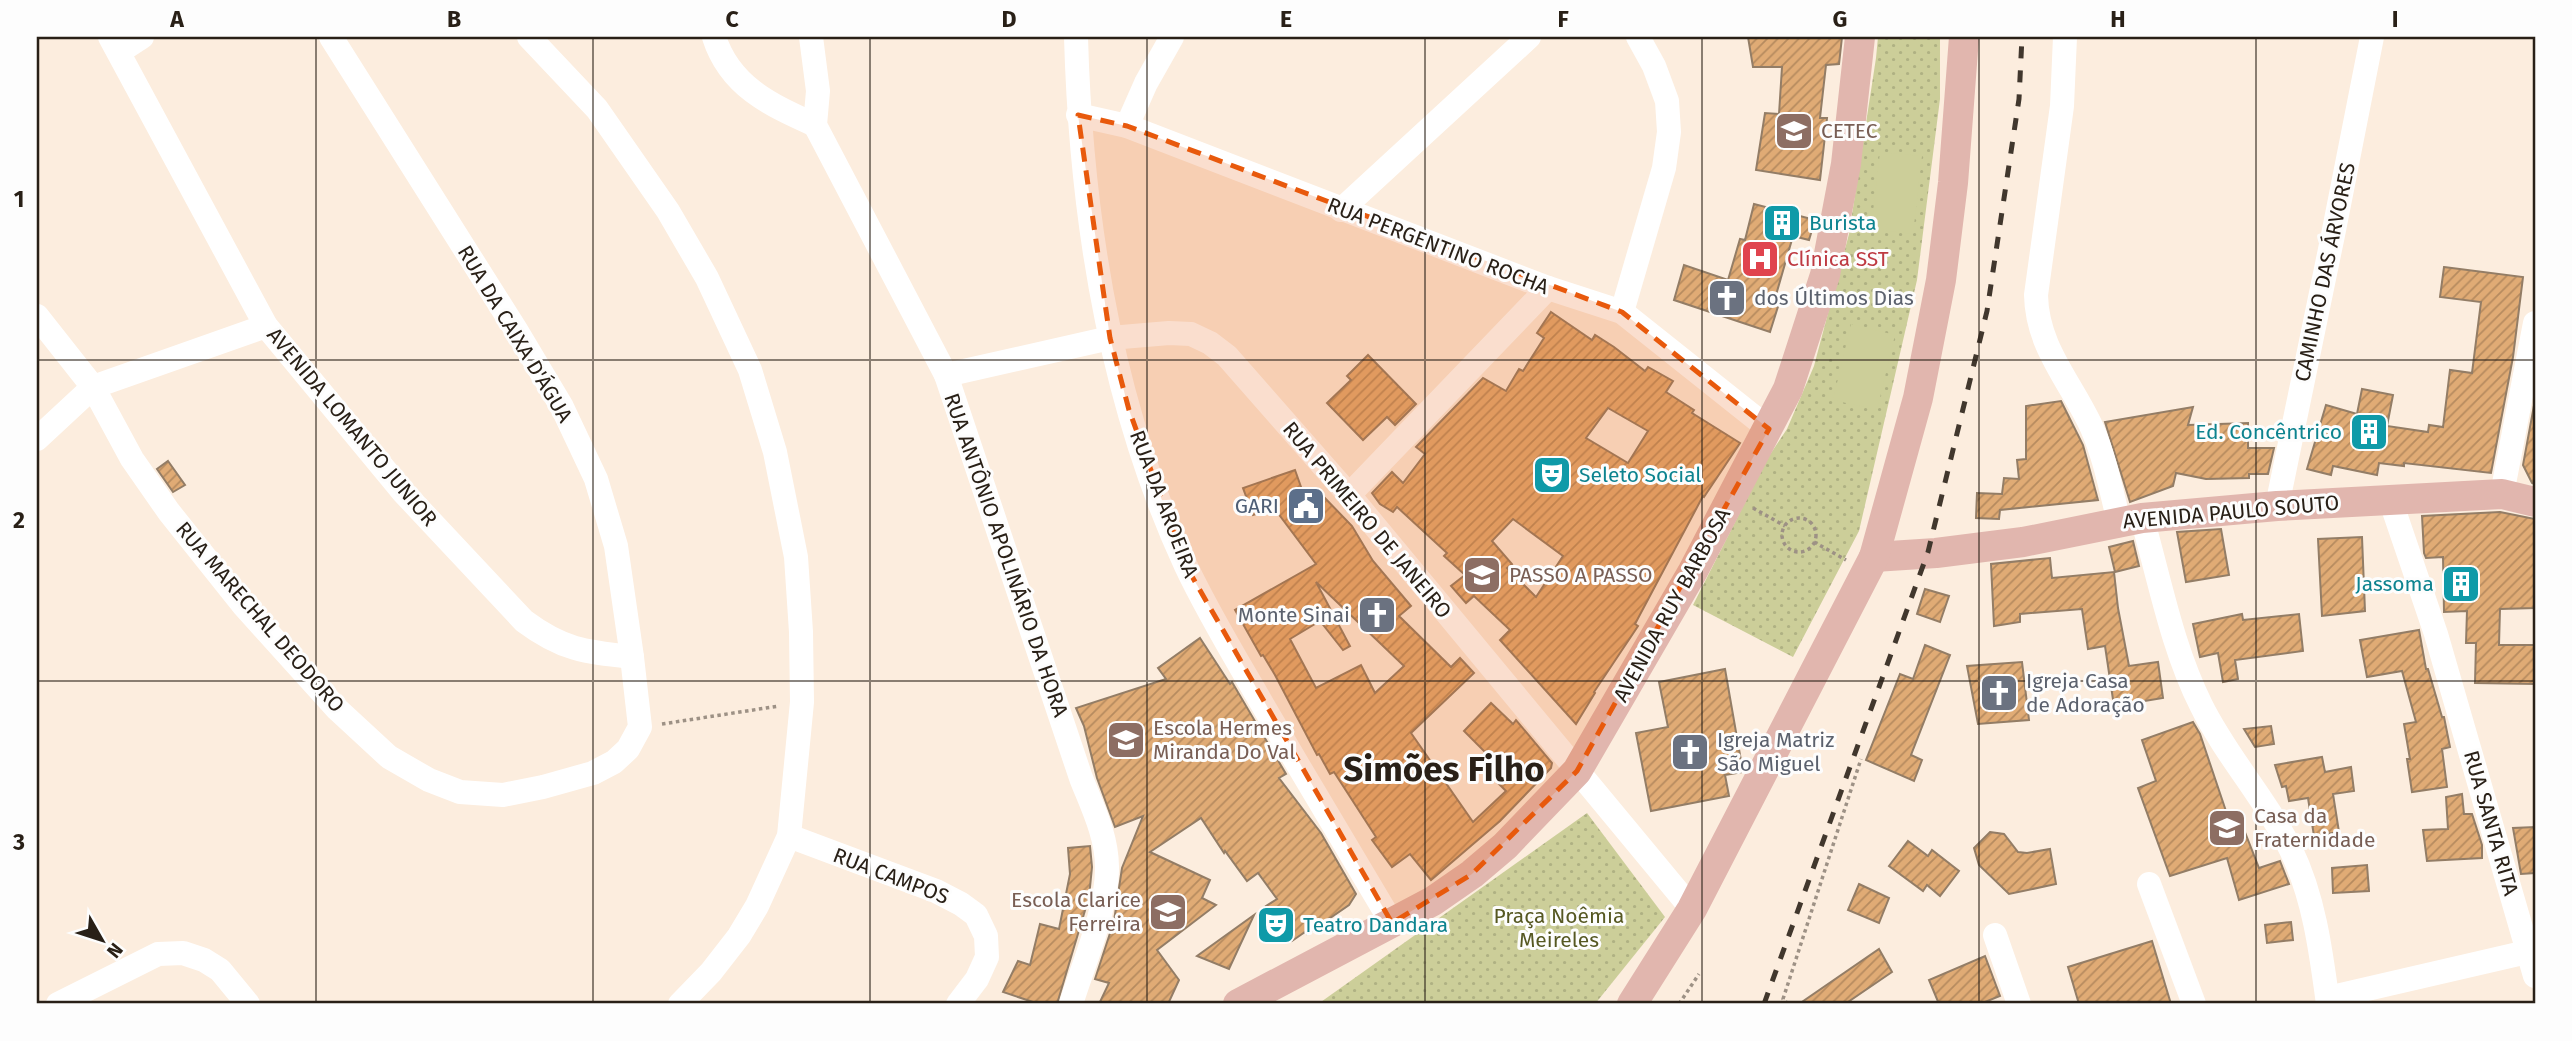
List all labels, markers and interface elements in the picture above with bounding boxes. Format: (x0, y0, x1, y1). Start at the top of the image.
text: A (169, 5, 184, 33)
text: B (447, 5, 461, 33)
text: C (725, 5, 739, 33)
text: D (1002, 5, 1017, 33)
text: E (1280, 5, 1292, 33)
text: F (1557, 5, 1569, 33)
text: G (1833, 5, 1847, 33)
text: H (2110, 5, 2126, 33)
text: I (2392, 5, 2398, 33)
school or university icon: CETEC (1773, 110, 1815, 152)
place label: CETEC (1821, 118, 1878, 144)
street label: CAMINHO DAS ÁRVORES (2289, 160, 2361, 384)
text: 1 (14, 185, 24, 213)
street label: RUA PERGENTINO ROCHA (1324, 192, 1552, 300)
building icon: Burista (1761, 202, 1803, 244)
place label: Burista (1809, 210, 1877, 236)
hospital icon: Clínica SST (1739, 238, 1781, 280)
street label: RUA DA CAIXA D'ÁGUA (452, 241, 578, 427)
place label: Clínica SST (1787, 246, 1889, 272)
church icon: dos Últimos Dias (1706, 277, 1748, 319)
place label: dos Últimos Dias (1754, 285, 1914, 311)
street label: AVENIDA LOMANTO JUNIOR (261, 322, 443, 532)
street label: RUA ANTÔNIO APOLINÁRIO DA HORA (938, 390, 1074, 720)
building icon: Ed. Concêntrico (2348, 411, 2390, 453)
street label: RUA PRIMEIRO DE JANEIRO (1277, 416, 1457, 624)
place label: Ed. Concêntrico (2195, 419, 2342, 445)
street label: RUA DA AROEIRA (1124, 427, 1204, 581)
theatre icon: Seleto Social (1531, 454, 1573, 496)
place label: Seleto Social (1579, 462, 1702, 488)
public building icon: GARI (1285, 485, 1327, 527)
street label: AVENIDA PAULO SOUTO (2122, 490, 2340, 534)
place label: GARI (1235, 493, 1279, 519)
street label: AVENIDA RUY BARBOSA (1608, 503, 1736, 707)
text: 2 (13, 506, 25, 534)
street label: RUA MARECHAL DEODORO (170, 516, 350, 718)
school or university icon: PASSO A PASSO (1461, 554, 1503, 596)
place label: PASSO A PASSO (1509, 562, 1652, 588)
building icon: Jassoma (2440, 563, 2482, 605)
place label: Jassoma (2355, 571, 2434, 597)
church icon: Monte Sinai (1356, 594, 1398, 636)
place label: Monte Sinai (1238, 602, 1350, 628)
place label: Igreja Casa de Adoração (2026, 668, 2145, 718)
church icon: Igreja Casa de Adoração (1978, 672, 2020, 714)
place label: Escola Hermes Miranda Do Val (1153, 715, 1295, 765)
school or university icon: Escola Hermes Miranda Do Val (1105, 719, 1147, 761)
place label: Igreja Matriz São Miguel (1717, 727, 1834, 777)
church icon: Igreja Matriz São Miguel (1669, 731, 1711, 773)
street label: RUA SANTA RITA (2458, 747, 2524, 899)
district label: Simões Filho (1343, 748, 1545, 790)
place label: Casa da Fraternidade (2254, 803, 2375, 853)
school or university icon: Casa da Fraternidade (2206, 807, 2248, 849)
text: 3 (12, 828, 25, 856)
street label: RUA CAMPOS (829, 842, 953, 910)
place label: Escola Clarice Ferreira (1011, 887, 1141, 937)
school or university icon: Escola Clarice Ferreira (1147, 891, 1189, 933)
park label: Praça Noêmia Meireles (1494, 903, 1624, 953)
north arrow (66, 904, 136, 974)
theatre icon: Teatro Dandara (1255, 904, 1297, 946)
place label: Teatro Dandara (1303, 912, 1448, 938)
text: N (102, 938, 128, 963)

